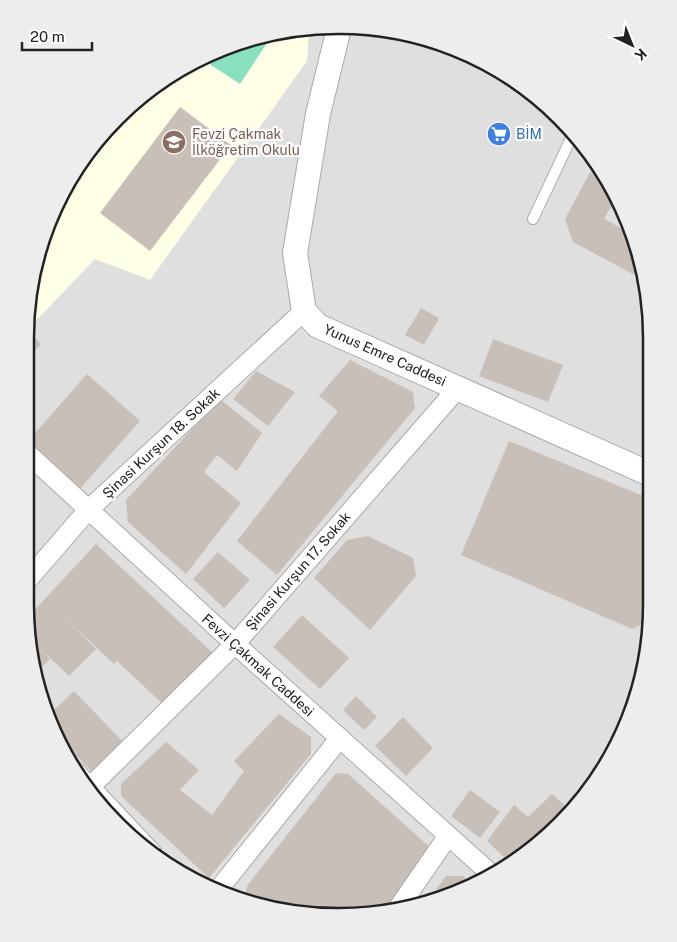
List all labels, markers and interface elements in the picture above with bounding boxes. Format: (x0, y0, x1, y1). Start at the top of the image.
scale bar (22, 20, 92, 52)
north arrow (607, 20, 657, 70)
text: 20 m (30, 28, 65, 45)
text: K (632, 45, 650, 64)
supermarket icon: BİM (486, 121, 512, 147)
place label: BİM (516, 124, 542, 142)
place label: Fevzi Çakmak İlköğretim Okulu (192, 126, 300, 158)
school or university icon: Fevzi Çakmak İlköğretim Okulu (161, 129, 187, 155)
street label: Yunus Emre Caddesi (321, 321, 449, 389)
street label: Şinasi Kurşun 18. Sokak (99, 385, 223, 501)
street label: Şinasi Kurşun 17. Sokak (242, 508, 354, 633)
street label: Fevzi Çakmak Caddesi (199, 610, 317, 720)

